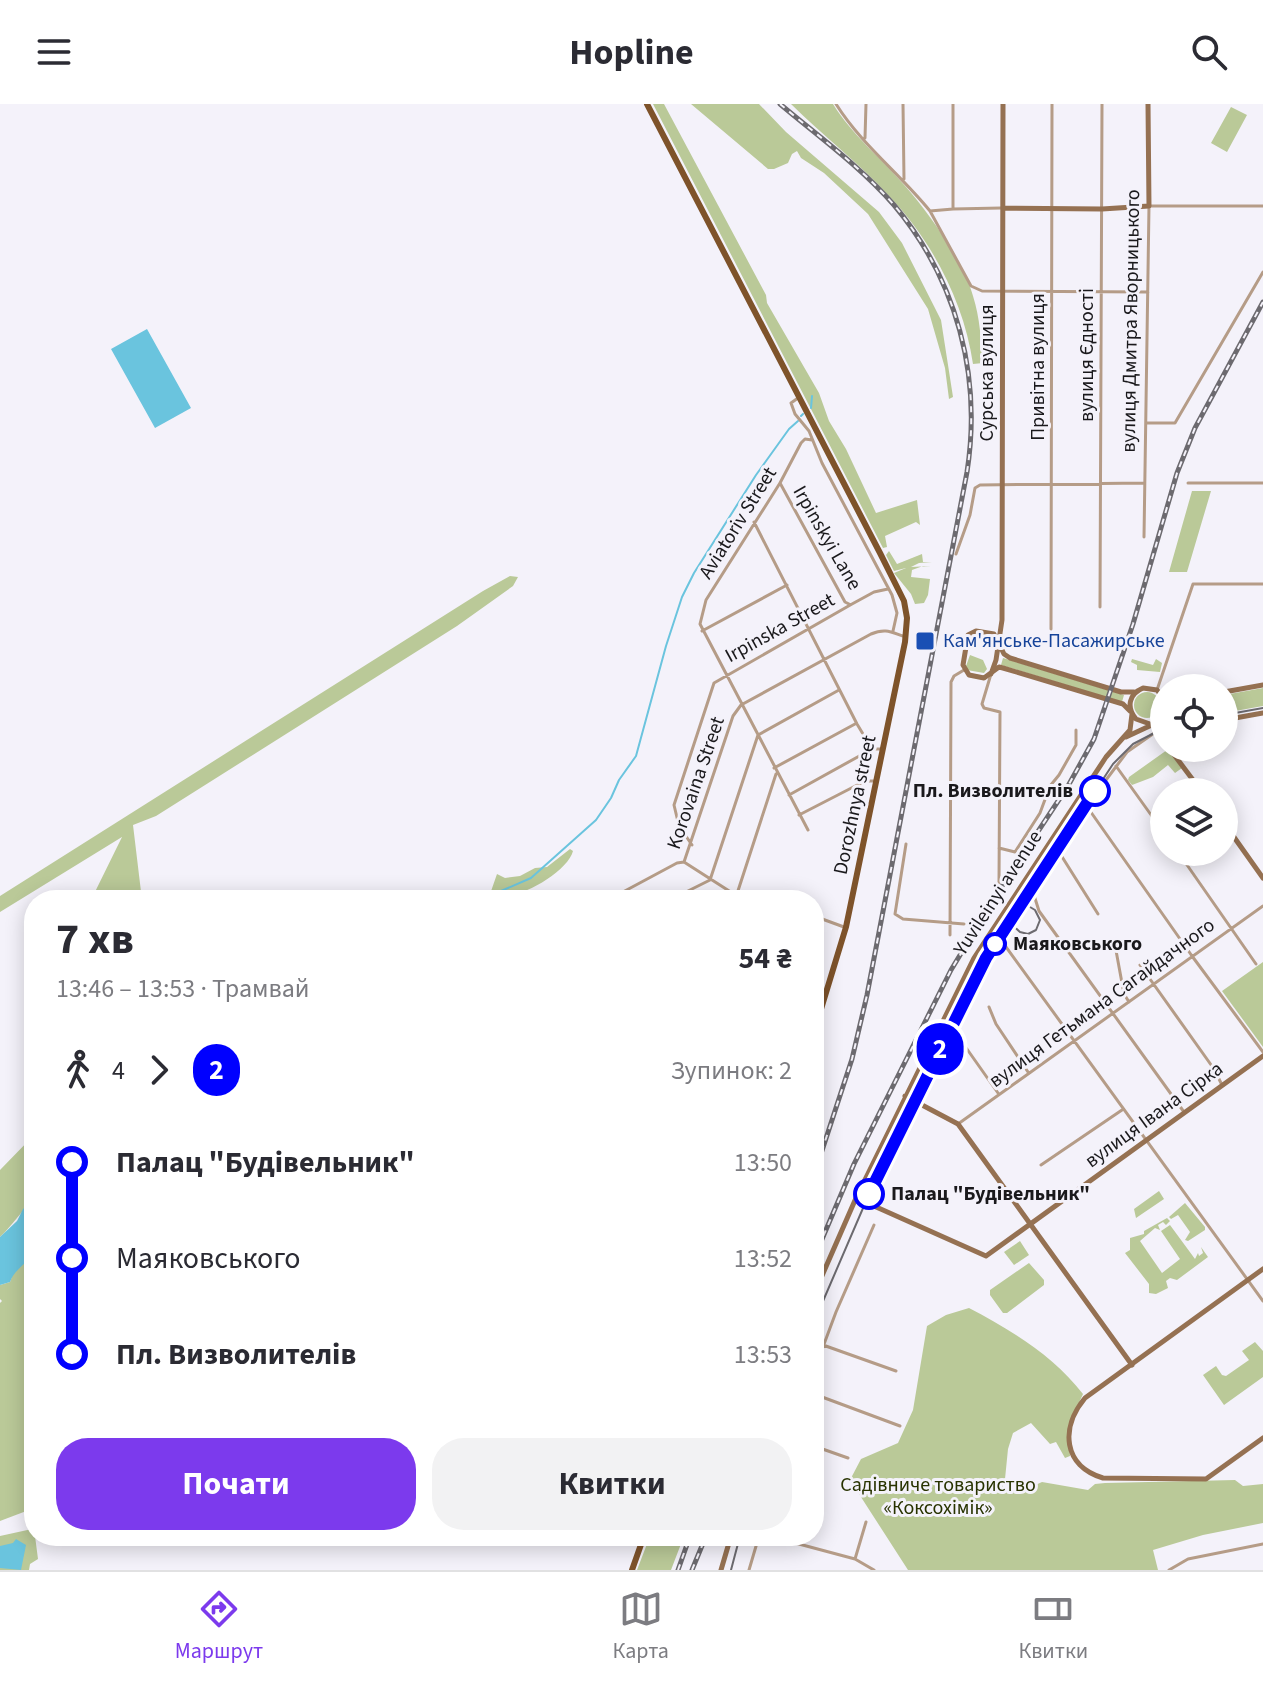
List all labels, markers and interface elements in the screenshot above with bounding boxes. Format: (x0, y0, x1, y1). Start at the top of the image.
text: Hopline (569, 27, 694, 78)
icon: menu (32, 30, 76, 74)
icon: search (1187, 30, 1231, 74)
street label: вулиця Дмитра Яворницького (1115, 189, 1147, 453)
street label: вулиця Єдності (1073, 288, 1101, 422)
street label: Привітна вулиця (1024, 293, 1052, 441)
street label: Сурська вулиця (973, 305, 1001, 441)
street label: Aviatoriv Street (692, 461, 784, 584)
street label: Irpinskyi Lane (786, 481, 868, 595)
street label: Irpinska Street (720, 586, 840, 670)
place label: Кам'янське-Пасажирське (943, 627, 1165, 655)
marker: Кам'янське-Пасажирське (914, 630, 936, 652)
map controls (1150, 674, 1238, 866)
button: locate (1150, 674, 1238, 762)
street label: Korovaina Street (660, 713, 732, 853)
street label: Dorozhnya street (827, 732, 883, 877)
marker: Пл. Визволителів (1080, 776, 1110, 806)
place label: Пл. Визволителів (913, 777, 1073, 805)
button: layers (1150, 778, 1238, 866)
street label: Yuvileinyi avenue (946, 825, 1049, 962)
text: 7 хв (56, 908, 134, 971)
street label: вулиця Гетьмана Сагайдачного (983, 911, 1221, 1095)
place label: Маяковського (1013, 930, 1142, 958)
marker: Маяковського (984, 933, 1006, 955)
text: 54 ₴ (738, 937, 792, 980)
text: 13:46 – 13:53 · Трамвай (56, 970, 309, 1007)
line badge: 2 (914, 1023, 966, 1075)
text: 2 (933, 1029, 947, 1069)
icon: walk (56, 1048, 100, 1092)
icon: forward (137, 1048, 181, 1092)
text: 2 (209, 1050, 224, 1090)
text: 4 (112, 1052, 125, 1089)
text: Зупинок: 2 (671, 1052, 792, 1089)
street label: вулиця Івана Сірка (1079, 1055, 1229, 1175)
text: Палац "Будівельник" (116, 1141, 415, 1184)
text: 13:50 (734, 1144, 792, 1181)
marker: Палац "Будівельник" (854, 1179, 884, 1209)
place label: Палац "Будівельник" (891, 1180, 1090, 1208)
text: Маяковського (116, 1237, 301, 1280)
text: 13:52 (734, 1240, 792, 1277)
text: Пл. Визволителів (116, 1333, 356, 1376)
text: 13:53 (734, 1336, 792, 1373)
button: Почати (56, 1438, 416, 1530)
button: Квитки (432, 1438, 792, 1530)
park label: Садівниче товариство «Коксохімік» (840, 1471, 1036, 1522)
tab: Маршрут (175, 1587, 263, 1667)
tab: Карта (613, 1587, 669, 1667)
tab: Квитки (1018, 1587, 1088, 1667)

